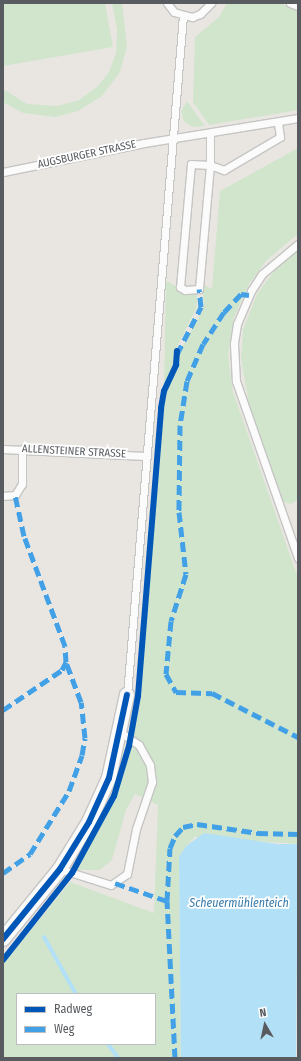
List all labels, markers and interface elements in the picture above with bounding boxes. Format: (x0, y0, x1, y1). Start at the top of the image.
street label: AUGSBURGER STRASSE (37, 138, 137, 172)
street label: ALLENSTEINER STRASSE (22, 443, 126, 461)
water label: Scheuermühlenteich (189, 897, 289, 911)
legend (16, 993, 156, 1045)
text: Radweg (54, 1002, 92, 1016)
north arrow (245, 1005, 285, 1045)
text: N (259, 1006, 267, 1020)
text: Weg (54, 1022, 74, 1036)

